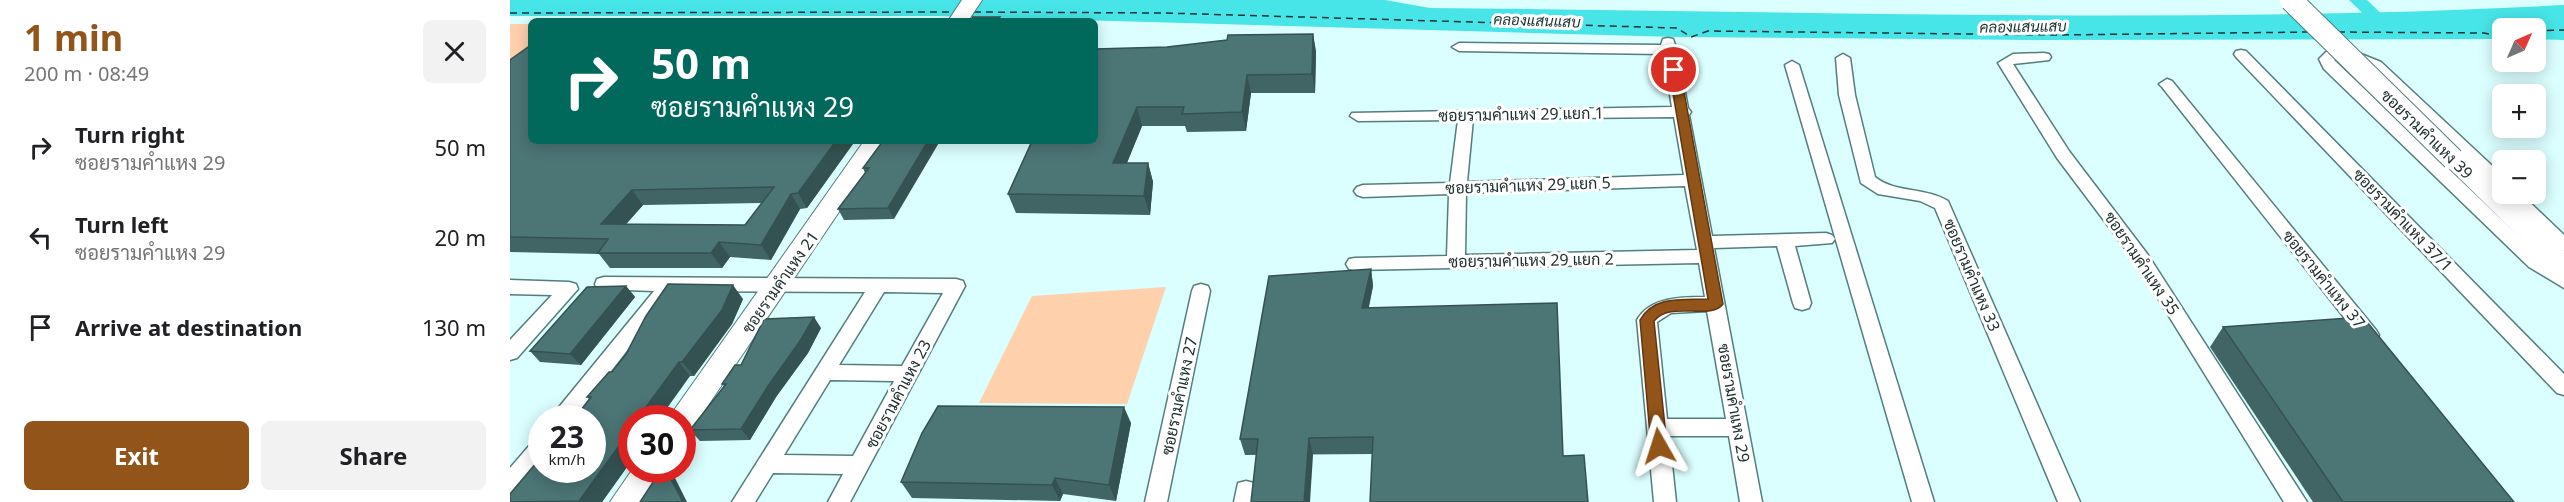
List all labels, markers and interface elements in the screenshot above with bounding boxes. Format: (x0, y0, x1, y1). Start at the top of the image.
water label: คลองแสนแสบ (1493, 8, 1581, 32)
text: 1 min (24, 13, 123, 62)
water label: คลองแสนแสบ (1979, 15, 2067, 37)
north arrow (2492, 18, 2546, 72)
map controls (2492, 18, 2546, 204)
button: close (423, 20, 486, 83)
text: 50 m (651, 34, 751, 91)
icon: right (552, 42, 630, 120)
pin (1648, 44, 1699, 95)
icon: arrive (1657, 53, 1690, 86)
text: 200 m · 08:49 (24, 60, 149, 87)
street label: ซอยรามคำแหง 39 (2376, 84, 2478, 184)
button: + (2492, 84, 2546, 138)
text: ซอยรามคำแหง 29 (651, 88, 854, 125)
street label: ซอยรามคำแหง 29 แยก 1 (1438, 102, 1604, 126)
text: Turn right (75, 119, 185, 149)
icon: right (24, 131, 57, 164)
text: 50 m (435, 132, 486, 162)
text: ซอยรามคำแหง 29 (75, 149, 225, 176)
button: − (2492, 150, 2546, 204)
street label: ซอยรามคำแหง 37/1 (2348, 164, 2458, 276)
street label: ซอยรามคำแหง 29 แยก 5 (1445, 171, 1611, 199)
street label: ซอยรามคำแหง 35 (2099, 207, 2185, 319)
text: Turn left (75, 209, 169, 239)
street label: ซอยรามคำแหง 33 (1938, 215, 2006, 335)
icon: left (24, 221, 57, 254)
text: 20 m (435, 222, 486, 252)
street label: ซอยรามคำแหง 37 (2278, 225, 2370, 333)
street label: ซอยรามคำแหง 21 (736, 226, 824, 338)
text: ซอยรามคำแหง 29 (75, 239, 225, 266)
street label: ซอยรามคำแหง 29 แยก 2 (1448, 248, 1614, 272)
icon: arrive (24, 311, 57, 344)
text: Arrive at destination (75, 312, 302, 342)
text: 130 m (422, 312, 486, 342)
street label: ซอยรามคำแหง 27 (1156, 335, 1202, 457)
street label: ซอยรามคำแหง 23 (860, 336, 936, 452)
street label: ซอยรามคำแหง 29 (1713, 342, 1755, 464)
speed limit sign: 30 (618, 405, 696, 483)
position arrow (1627, 414, 1691, 478)
text: 23 (550, 416, 584, 457)
button: Exit (24, 421, 249, 490)
button: Share (261, 421, 486, 490)
text: km/h (549, 449, 585, 469)

